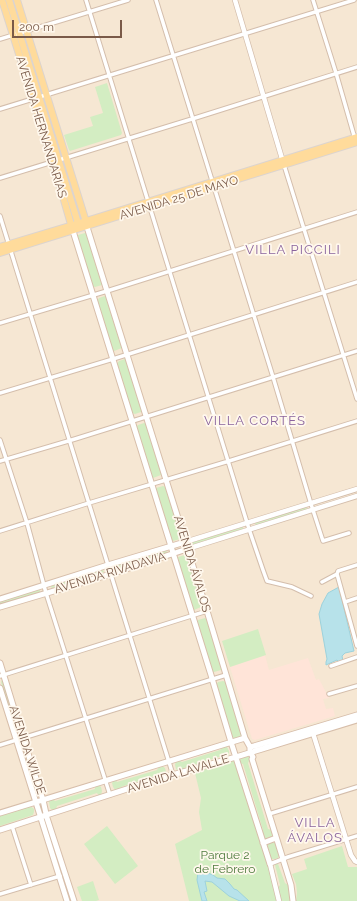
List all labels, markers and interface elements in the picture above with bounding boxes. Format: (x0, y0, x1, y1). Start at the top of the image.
scale bar (14, 12, 124, 38)
text: 200 m (19, 20, 54, 34)
street label: AVENIDA HERNANDARIAS (13, 54, 69, 200)
street label: AVENIDA 25 DE MAYO (118, 173, 240, 223)
district label: VILLA PICCILI (245, 242, 341, 258)
district label: VILLA CORTÉS (204, 413, 306, 429)
street label: AVENIDA ÁVALOS (170, 514, 214, 614)
street label: AVENIDA RIVADAVIA (53, 549, 167, 597)
street label: AVENIDA WILDE (6, 704, 48, 796)
street label: AVENIDA LAVALLE (125, 752, 231, 796)
district label: VILLA ÁVALOS (287, 815, 343, 846)
park label: Parque 2 de Febrero (195, 848, 255, 876)

